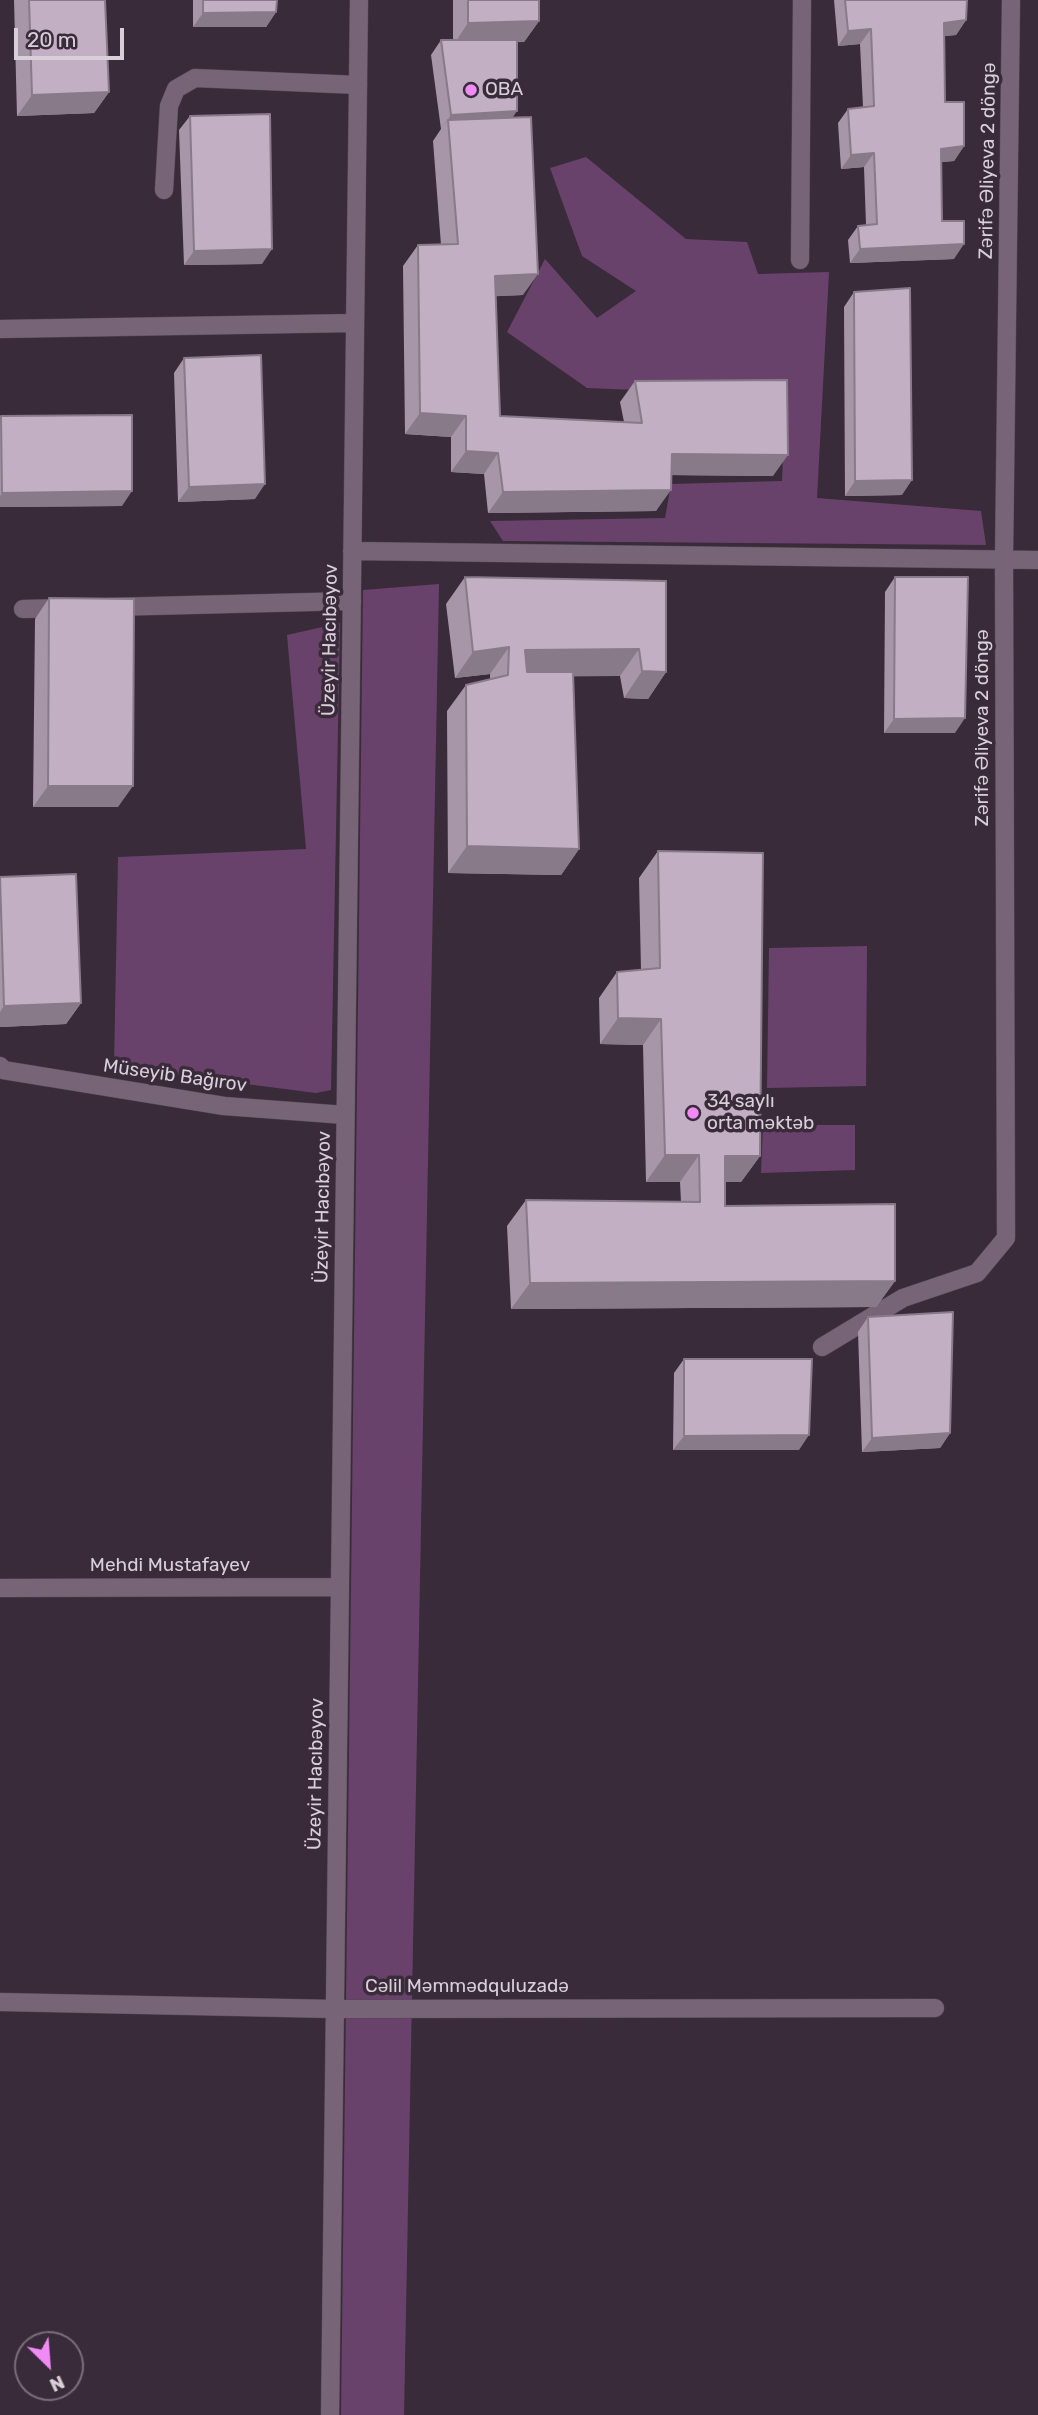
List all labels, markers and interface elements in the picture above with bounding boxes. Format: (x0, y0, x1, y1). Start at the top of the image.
scale bar (18, 14, 128, 58)
text: 20 m (27, 27, 76, 52)
street label: Zərifə Əliyeva 2 döngə (975, 62, 1001, 260)
place label: OBA (485, 79, 523, 101)
marker: OBA (463, 82, 479, 98)
street label: Üzeyir Hacıbəyov (317, 564, 343, 716)
street label: Zərifə Əliyeva 2 döngə (972, 629, 994, 827)
street label: Müseyib Bağırov (102, 1055, 248, 1097)
place label: 34 saylı orta məktəb (707, 1091, 814, 1135)
marker: 34 saylı orta məktəb (685, 1105, 701, 1121)
street label: Üzeyir Hacıbəyov (310, 1131, 336, 1283)
street label: Mehdi Mustafayev (90, 1555, 250, 1577)
street label: Üzeyir Hacıbəyov (303, 1698, 329, 1850)
street label: Cəlil Məmmədquluzadə (365, 1976, 569, 1998)
north arrow (14, 2331, 84, 2401)
text: N (46, 2370, 68, 2397)

